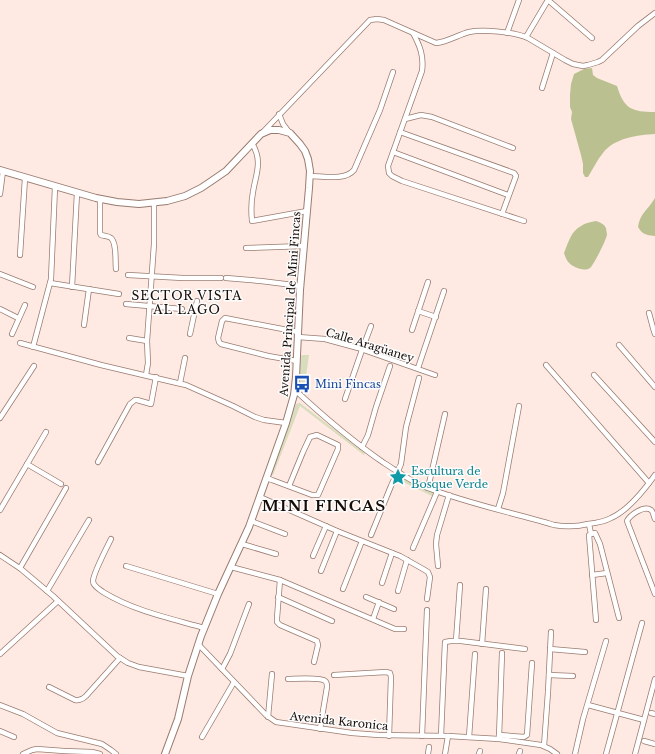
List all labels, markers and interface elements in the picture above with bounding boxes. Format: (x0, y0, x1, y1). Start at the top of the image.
street label: Avenida Principal de Mini Fincas (276, 211, 303, 398)
district label: SECTOR VISTA AL LAGO (132, 288, 242, 317)
street label: Calle Aragüaney (324, 325, 416, 365)
bus stop icon: Mini Fincas (292, 374, 312, 394)
place label: Mini Fincas (315, 377, 381, 391)
place label: Escultura de Bosque Verde (411, 464, 488, 491)
place icon: Escultura de Bosque Verde (388, 467, 408, 487)
district label: MINI FINCAS (262, 496, 386, 515)
street label: Avenida Karonica (288, 709, 390, 733)

